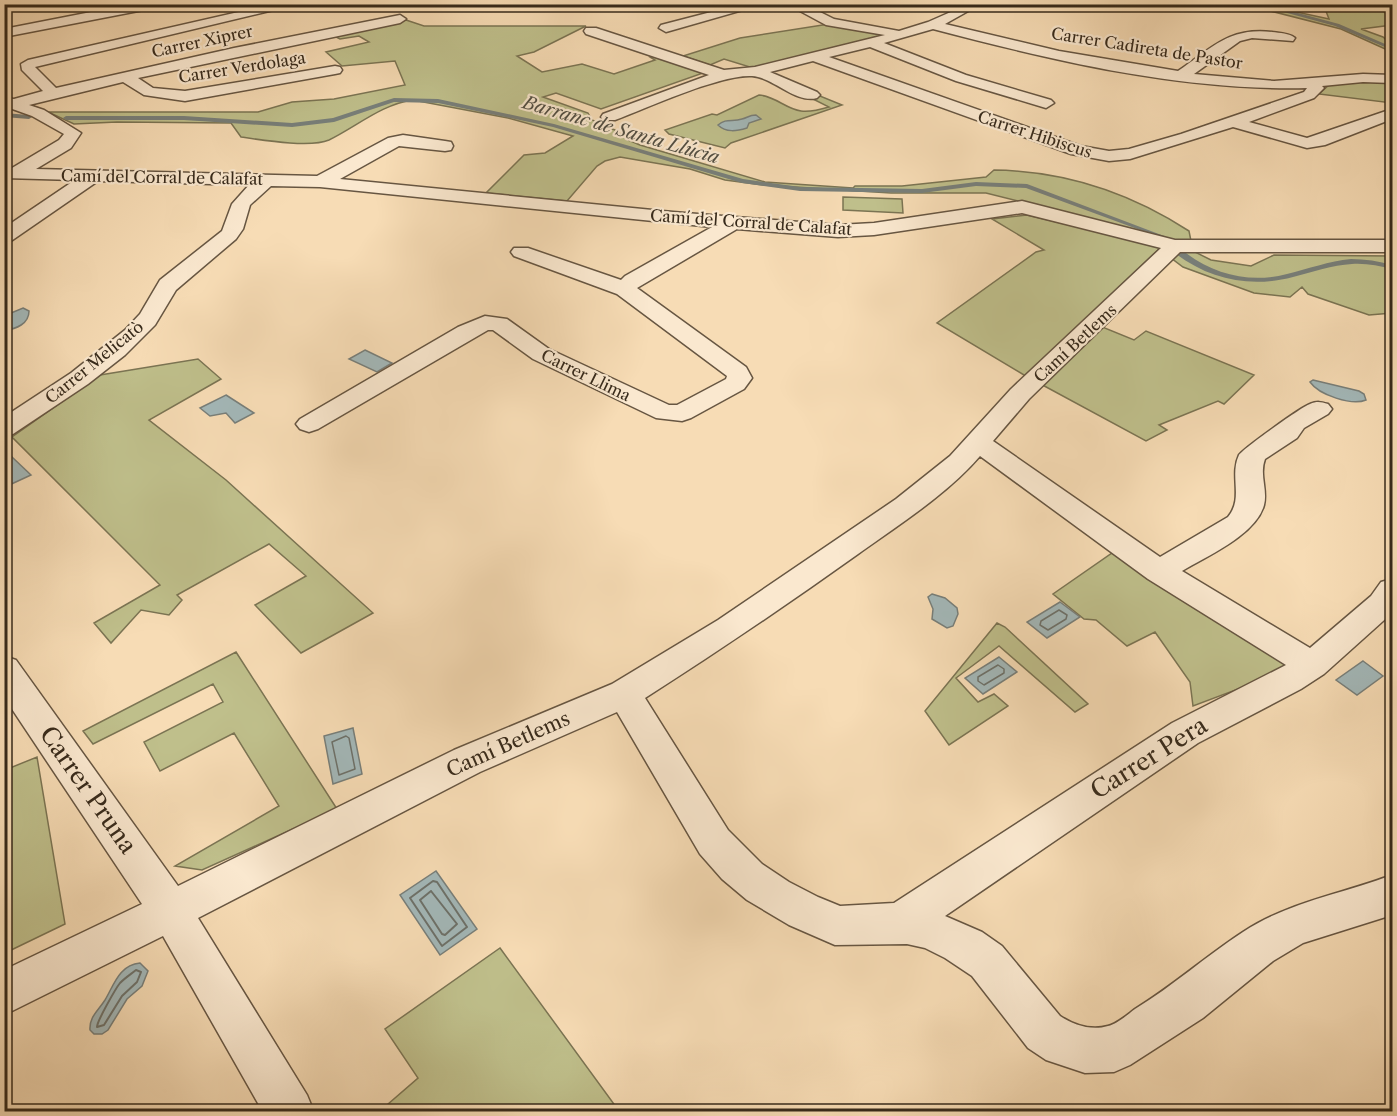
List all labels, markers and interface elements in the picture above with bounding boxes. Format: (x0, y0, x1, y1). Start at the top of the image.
street label: Carrer Xiprer (150, 20, 255, 61)
street label: Carrer Cadireta de Pastor (1050, 23, 1244, 73)
street label: Carrer Verdolaga (177, 47, 307, 87)
water label: Barranc de Santa Llúcia (518, 91, 722, 169)
street label: Carrer Hibiscus (975, 106, 1095, 162)
street label: Camí del Corral de Calafat (61, 165, 264, 189)
street label: Camí del Corral de Calafat (649, 205, 853, 239)
street label: Camí Betlems (1029, 299, 1121, 387)
street label: Carrer Melicatò (41, 316, 147, 408)
street label: Carrer Llima (538, 345, 635, 406)
street label: Camí Betlems (442, 706, 574, 782)
street label: Carrer Pera (1085, 710, 1213, 805)
street label: Carrer Pruna (34, 720, 143, 859)

